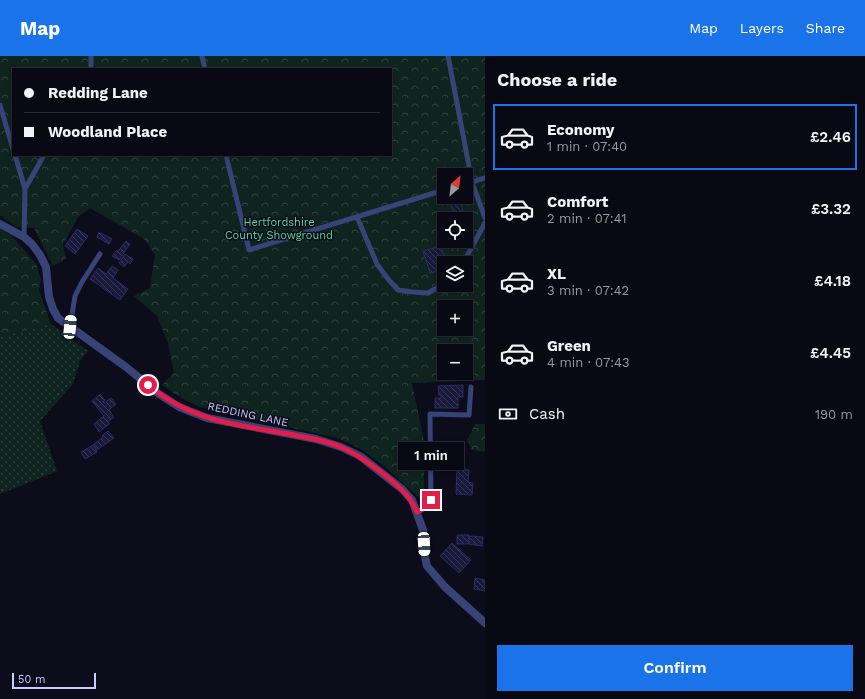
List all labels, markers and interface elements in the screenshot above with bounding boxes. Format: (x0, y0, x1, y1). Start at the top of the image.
text: Map (20, 17, 60, 40)
text: Map (689, 20, 718, 36)
text: Layers (740, 20, 784, 36)
text: Share (806, 20, 845, 36)
text: Choose a ride (497, 69, 617, 90)
text: Redding Lane (48, 84, 148, 102)
icon: car (499, 119, 535, 155)
text: Economy (547, 121, 614, 139)
text: Woodland Place (48, 123, 167, 141)
text: £2.46 (810, 128, 851, 146)
text: 1 min · 07:40 (547, 139, 627, 154)
north arrow (437, 168, 473, 204)
map controls (437, 168, 473, 380)
icon: car (499, 191, 535, 227)
text: Comfort (547, 193, 608, 211)
text: £3.32 (811, 200, 851, 218)
text: 2 min · 07:41 (547, 211, 626, 226)
button: locate (437, 212, 473, 248)
park label: Hertfordshire County Showground (225, 216, 333, 242)
button: layers (437, 256, 473, 292)
icon: car (499, 263, 535, 299)
text: XL (547, 265, 566, 283)
text: £4.18 (814, 272, 851, 290)
text: 3 min · 07:42 (547, 283, 629, 298)
button: + (437, 300, 473, 336)
car (63, 314, 77, 340)
icon: car (499, 335, 535, 371)
text: Green (547, 337, 591, 355)
button: − (437, 344, 473, 380)
text: £4.45 (810, 344, 851, 362)
text: 4 min · 07:43 (547, 355, 630, 370)
route start (139, 376, 157, 394)
street label: REDDING LANE (206, 400, 289, 429)
icon: cash (497, 403, 519, 425)
text: Cash (529, 405, 565, 423)
text: 190 m (815, 407, 853, 422)
callout: 1 min (398, 442, 464, 470)
text: 1 min (414, 448, 448, 463)
route end (422, 491, 440, 509)
car (417, 532, 431, 556)
button: Confirm (497, 645, 853, 691)
scale bar (12, 671, 96, 690)
text: 50 m (18, 673, 45, 686)

